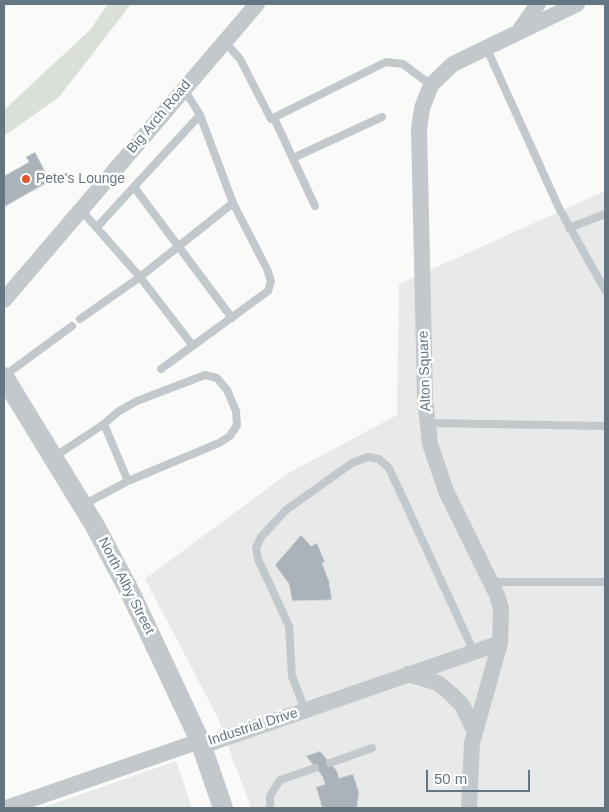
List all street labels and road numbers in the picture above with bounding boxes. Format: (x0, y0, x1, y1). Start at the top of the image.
street label: Big Arch Road (124, 77, 194, 157)
street label: Alton Square (415, 330, 435, 412)
street label: North Alby Street (94, 535, 158, 637)
street label: Industrial Drive (206, 705, 300, 749)

